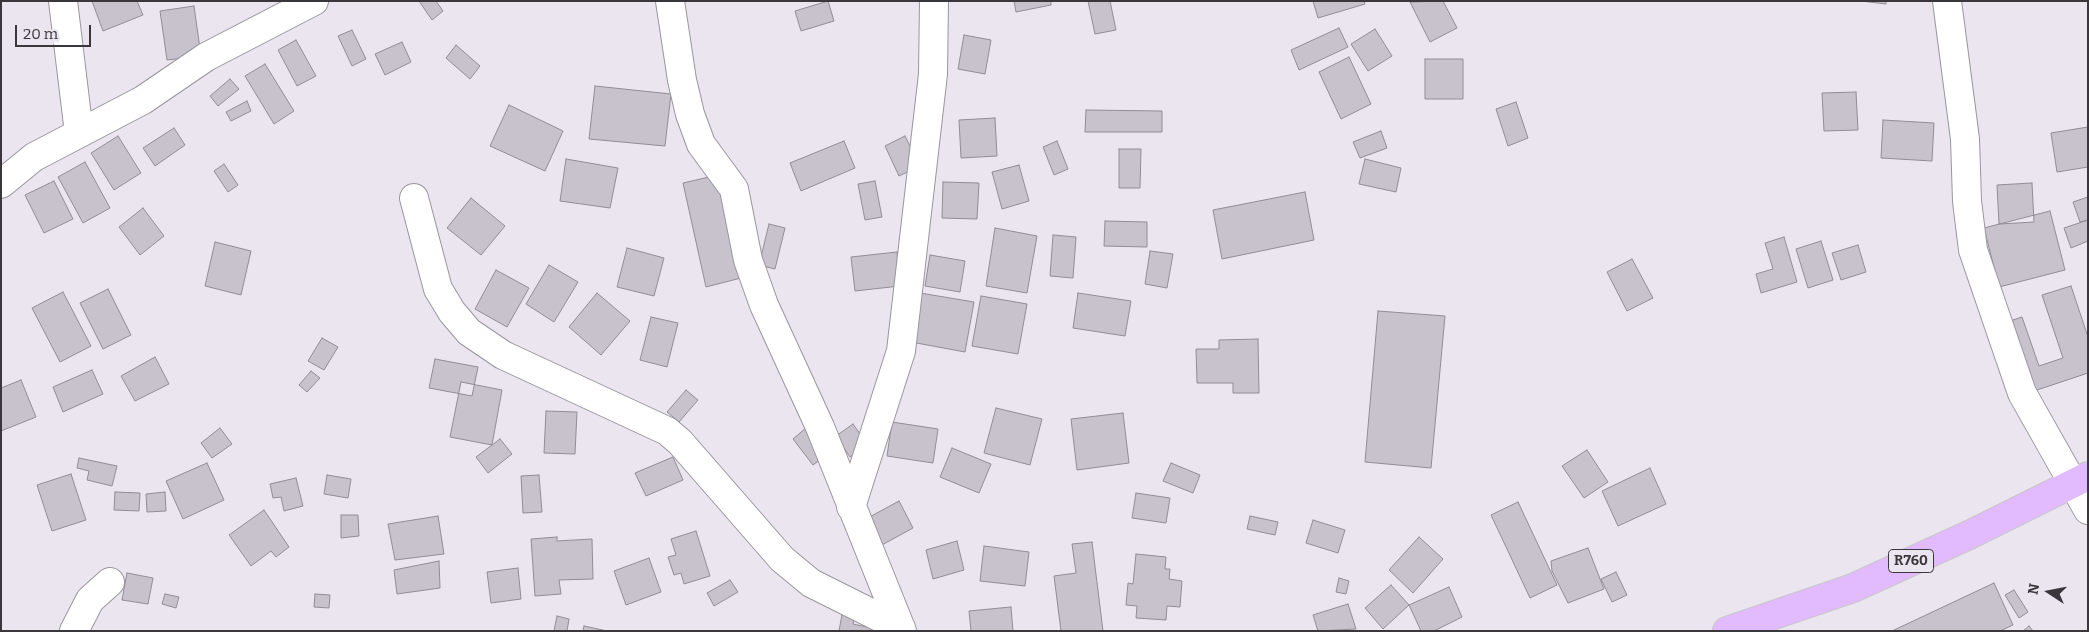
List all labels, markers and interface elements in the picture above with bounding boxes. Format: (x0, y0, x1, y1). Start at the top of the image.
scale bar (18, 15, 94, 47)
text: 20 m (23, 25, 58, 43)
road number: R760 (1888, 550, 1934, 572)
north arrow (2024, 567, 2074, 617)
text: N (2024, 582, 2043, 596)

